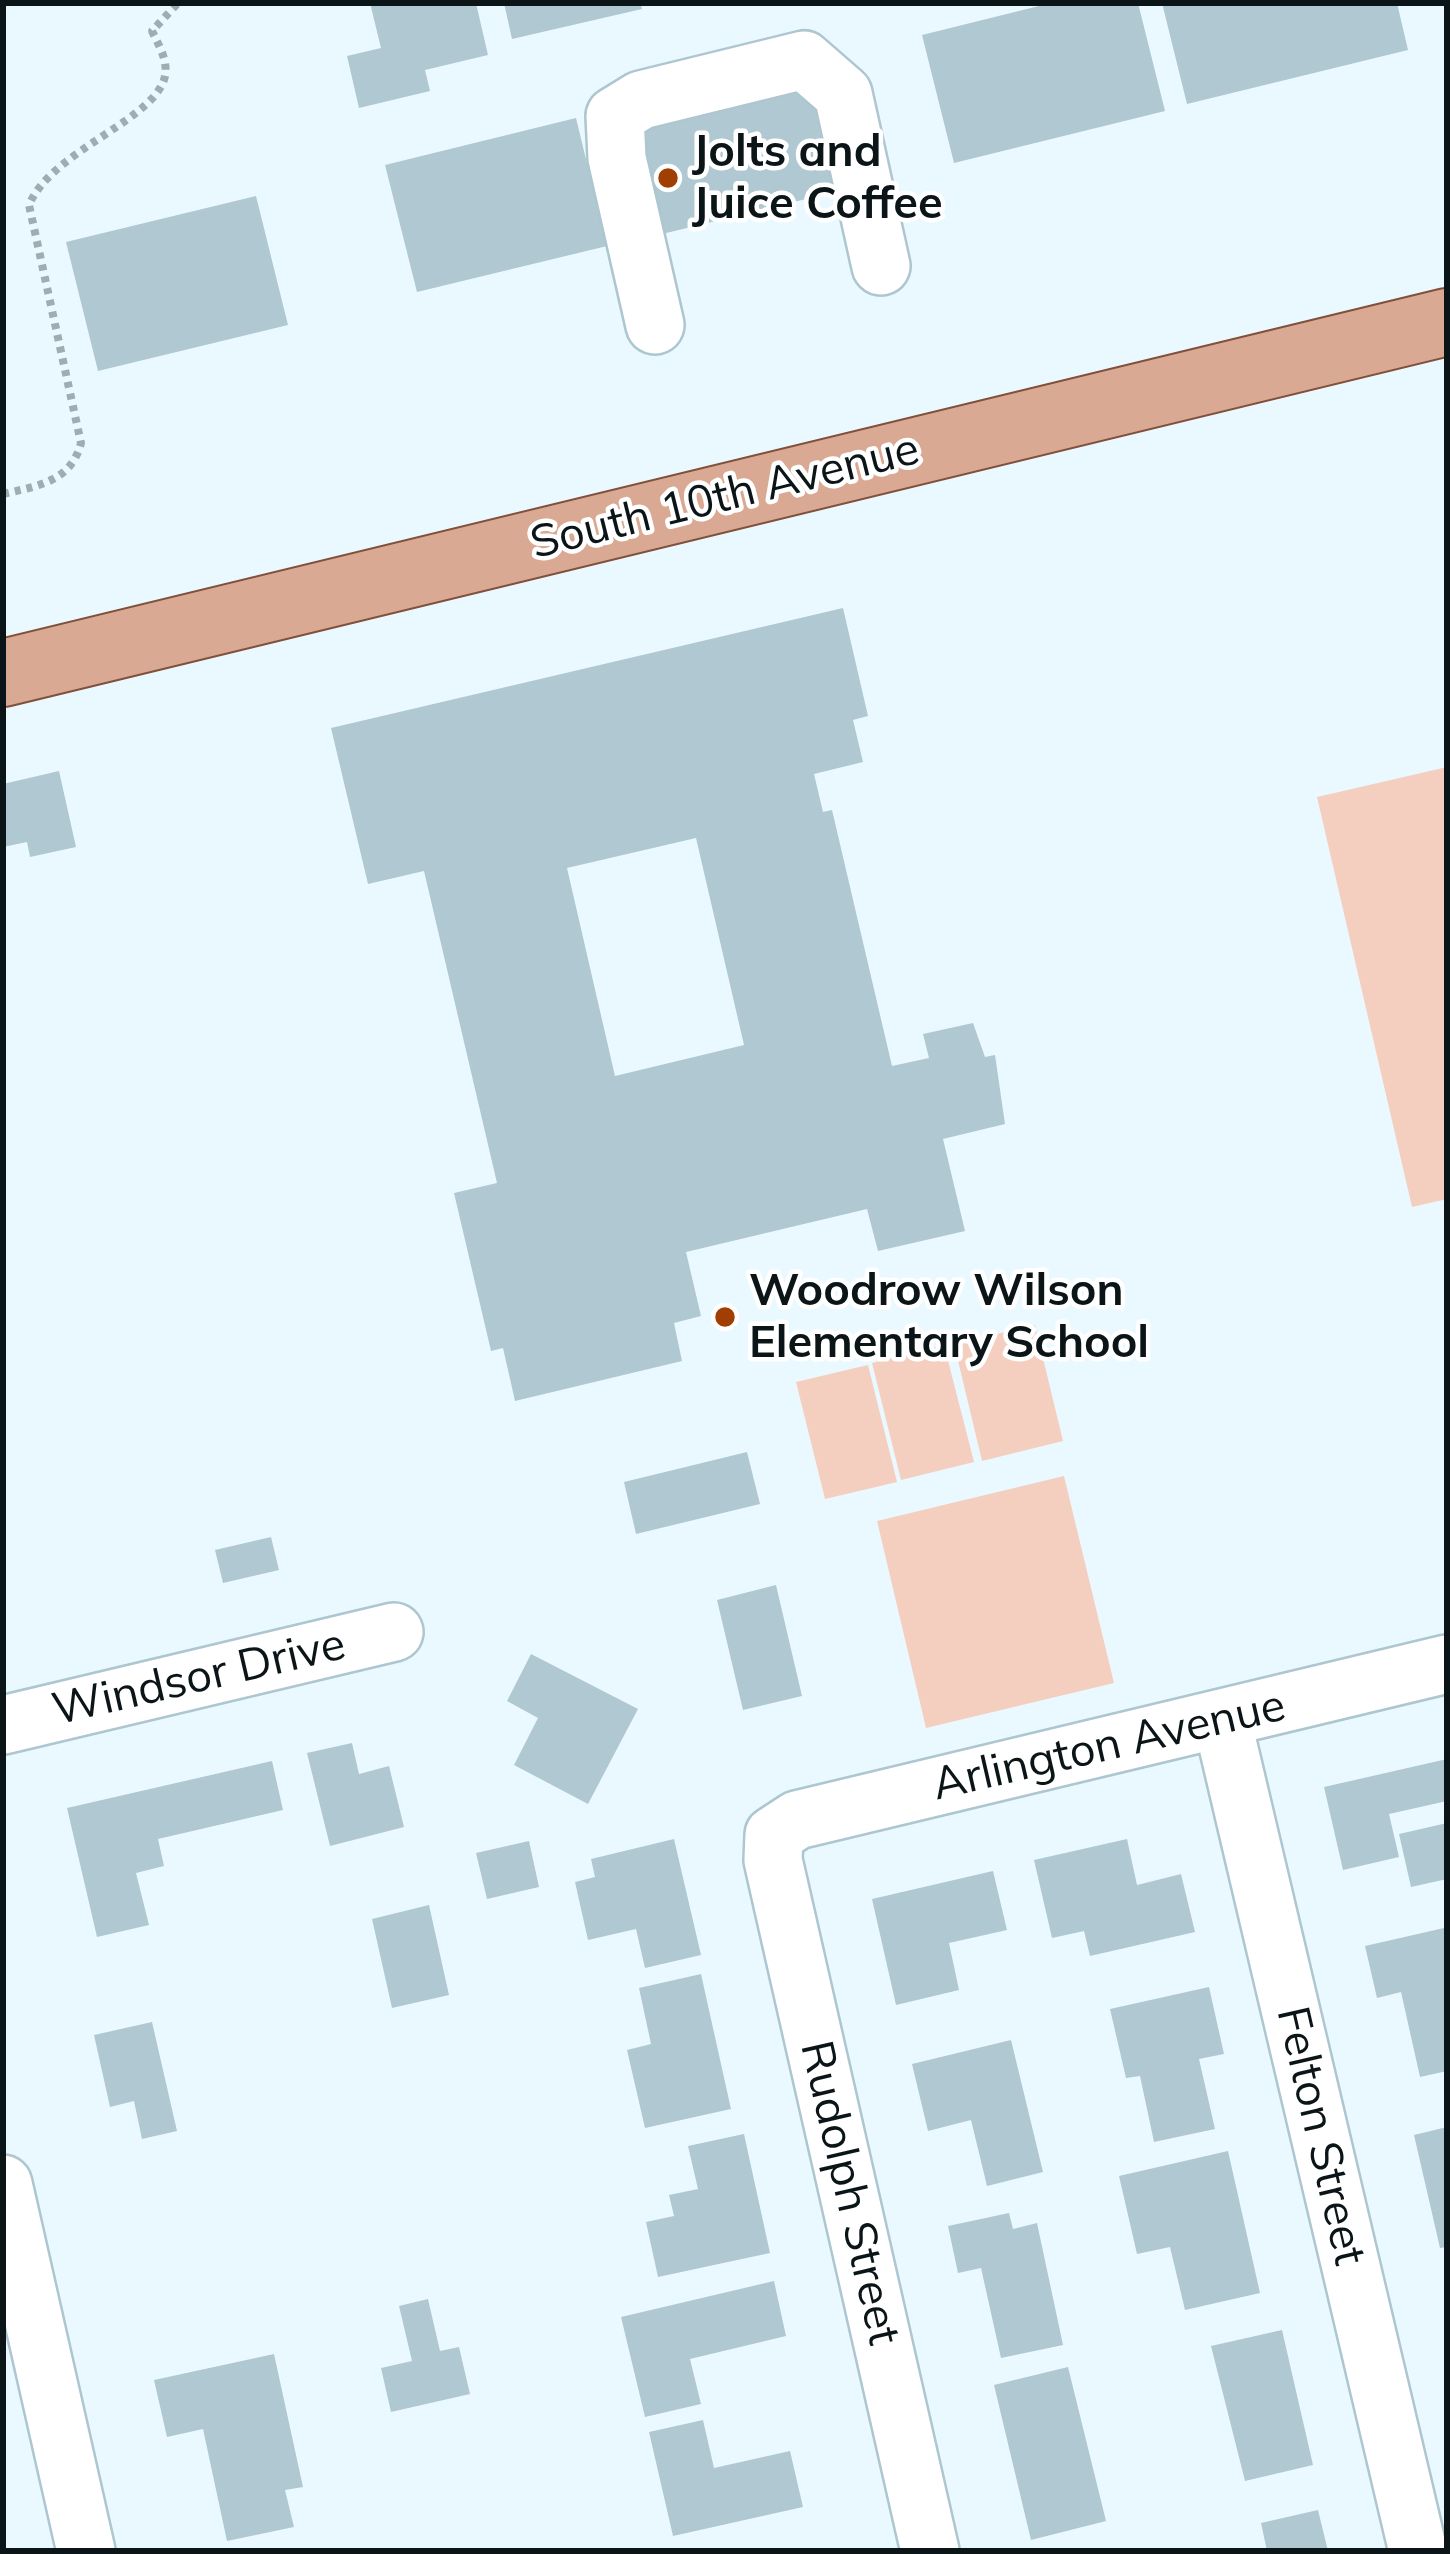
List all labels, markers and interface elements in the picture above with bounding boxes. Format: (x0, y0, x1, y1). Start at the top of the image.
place label: Jolts and Juice Coffee (692, 125, 943, 231)
marker: Jolts and Juice Coffee (655, 165, 681, 191)
street label: South 10th Avenue (525, 423, 925, 571)
place label: Woodrow Wilson Elementary School (749, 1264, 1149, 1370)
marker: Woodrow Wilson Elementary School (712, 1304, 738, 1330)
street label: Windsor Drive (47, 1618, 351, 1738)
street label: Arlington Avenue (927, 1679, 1291, 1813)
street label: Felton Street (1264, 2002, 1376, 2270)
street label: Rudolph Street (788, 2036, 910, 2350)

